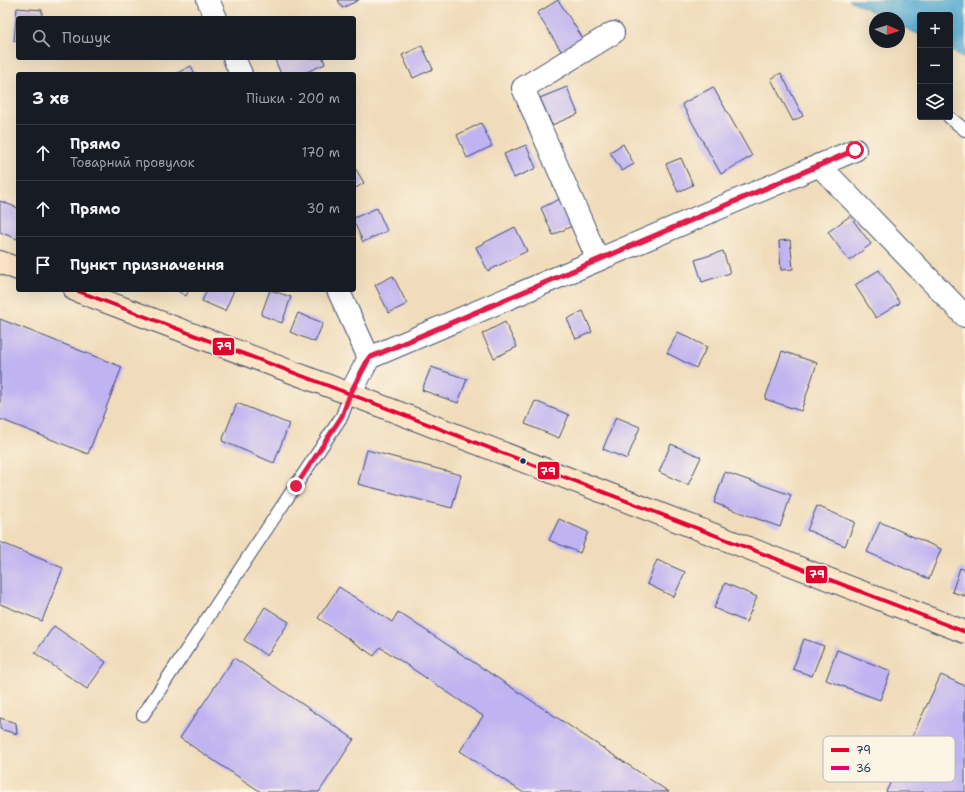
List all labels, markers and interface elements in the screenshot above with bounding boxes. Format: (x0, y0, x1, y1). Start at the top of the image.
north arrow (869, 12, 905, 48)
map controls (917, 12, 953, 120)
button: + (917, 12, 953, 48)
search box (16, 16, 356, 60)
icon: search (30, 27, 52, 49)
text: Пошук (62, 28, 111, 48)
button: − (917, 48, 953, 84)
button: layers (917, 84, 953, 120)
text: 3 хв (32, 87, 69, 109)
text: Пішки · 200 m (246, 90, 340, 107)
text: Прямо (70, 134, 120, 154)
route start (846, 141, 864, 159)
icon: ahead (32, 142, 54, 164)
text: 170 m (302, 144, 340, 161)
text: Товарний провулок (70, 154, 195, 171)
icon: ahead (32, 198, 54, 220)
text: Прямо (70, 199, 120, 219)
text: 30 m (306, 200, 340, 217)
icon: arrive (32, 254, 54, 276)
text: Пункт призначення (70, 255, 225, 275)
line badge: 79 (212, 337, 235, 356)
text: 79 (216, 339, 232, 354)
unlabelled marker (518, 456, 528, 466)
line badge: 79 (537, 461, 560, 480)
text: 79 (540, 464, 556, 479)
route end (287, 477, 305, 495)
line badge: 79 (805, 565, 828, 584)
text: 79 (809, 567, 825, 582)
legend (823, 736, 955, 782)
text: 79 (856, 743, 871, 758)
text: 36 (856, 761, 871, 776)

